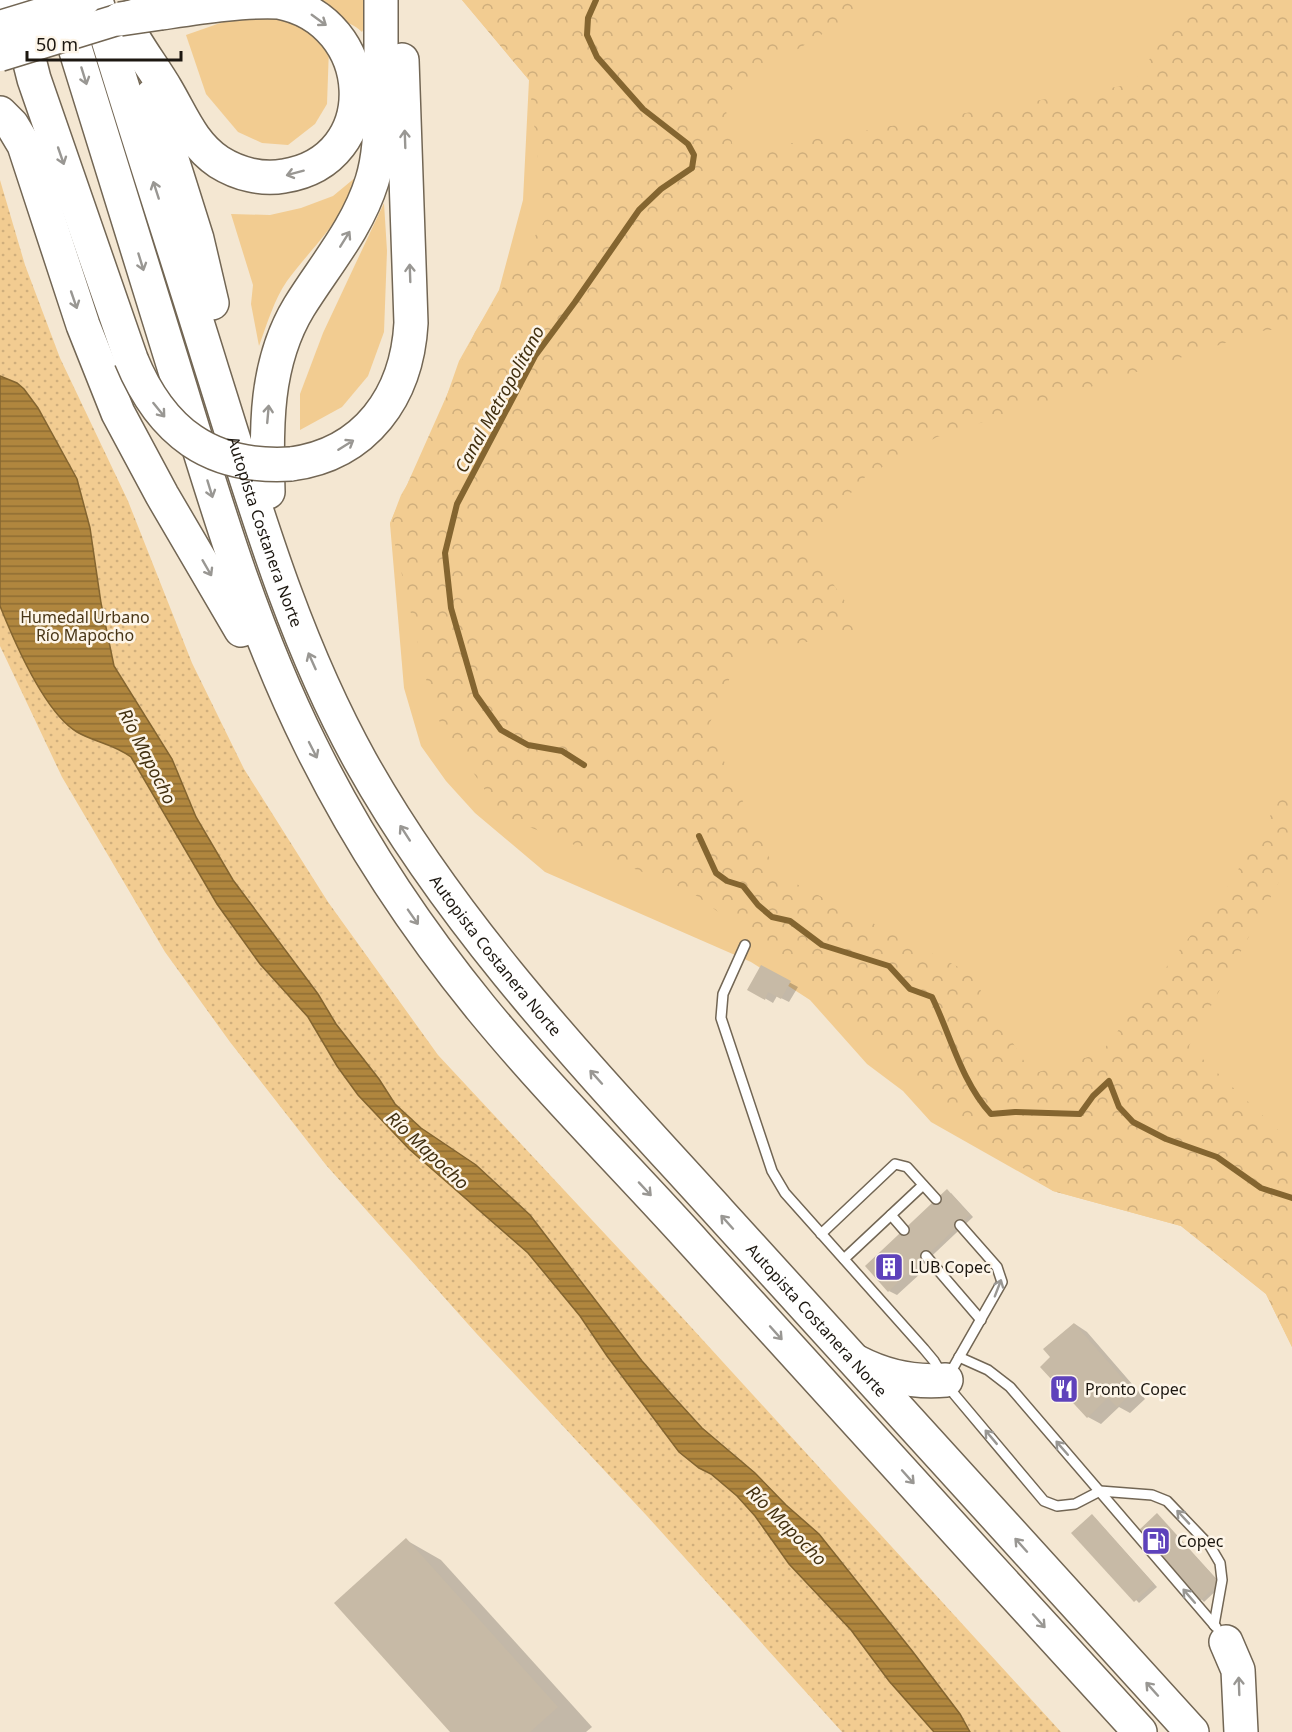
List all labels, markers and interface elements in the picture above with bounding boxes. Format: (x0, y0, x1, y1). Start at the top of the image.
one-way arrow (311, 14, 327, 26)
scale bar (27, 24, 182, 62)
text: 50 m (36, 32, 78, 56)
one-way arrow (79, 66, 90, 85)
one-way arrow (399, 129, 410, 149)
one-way arrow (57, 146, 68, 165)
one-way arrow (286, 168, 305, 180)
one-way arrow (149, 181, 160, 200)
one-way arrow (339, 231, 351, 248)
one-way arrow (137, 252, 148, 271)
one-way arrow (404, 263, 415, 283)
one-way arrow (69, 290, 80, 309)
water label: Canal Metropolitano (449, 321, 549, 477)
one-way arrow (152, 402, 165, 418)
one-way arrow (263, 405, 274, 425)
street label: Autopista Costanera Norte (222, 434, 308, 630)
one-way arrow (337, 438, 354, 451)
one-way arrow (205, 479, 216, 498)
one-way arrow (201, 559, 213, 576)
park label: Humedal Urbano Río Mapocho (20, 606, 150, 646)
one-way arrow (306, 653, 318, 671)
water label: Río Mapocho (114, 704, 182, 808)
one-way arrow (307, 741, 319, 758)
one-way arrow (398, 825, 410, 842)
street label: Autopista Costanera Norte (425, 870, 566, 1041)
one-way arrow (407, 909, 419, 925)
one-way arrow (589, 1070, 603, 1085)
water label: Río Mapocho (382, 1106, 474, 1194)
one-way arrow (638, 1181, 652, 1196)
one-way arrow (720, 1214, 734, 1229)
street label: Autopista Costanera Norte (741, 1239, 892, 1402)
building icon: LUB Copec (873, 1251, 905, 1283)
place label: LUB Copec (910, 1256, 991, 1278)
one-way arrow (994, 1279, 1005, 1297)
one-way arrow (769, 1325, 783, 1340)
restaurant icon: Pronto Copec (1048, 1373, 1080, 1405)
place label: Pronto Copec (1085, 1378, 1187, 1400)
one-way arrow (984, 1430, 998, 1445)
one-way arrow (1056, 1440, 1069, 1456)
one-way arrow (901, 1469, 915, 1484)
water label: Río Mapocho (742, 1480, 832, 1570)
one-way arrow (1177, 1510, 1191, 1525)
fuel station icon: Copec (1140, 1525, 1172, 1557)
place label: Copec (1177, 1530, 1224, 1552)
one-way arrow (1014, 1538, 1028, 1553)
one-way arrow (1183, 1588, 1196, 1604)
one-way arrow (1032, 1613, 1046, 1628)
one-way arrow (1233, 1676, 1244, 1696)
one-way arrow (1145, 1682, 1159, 1697)

